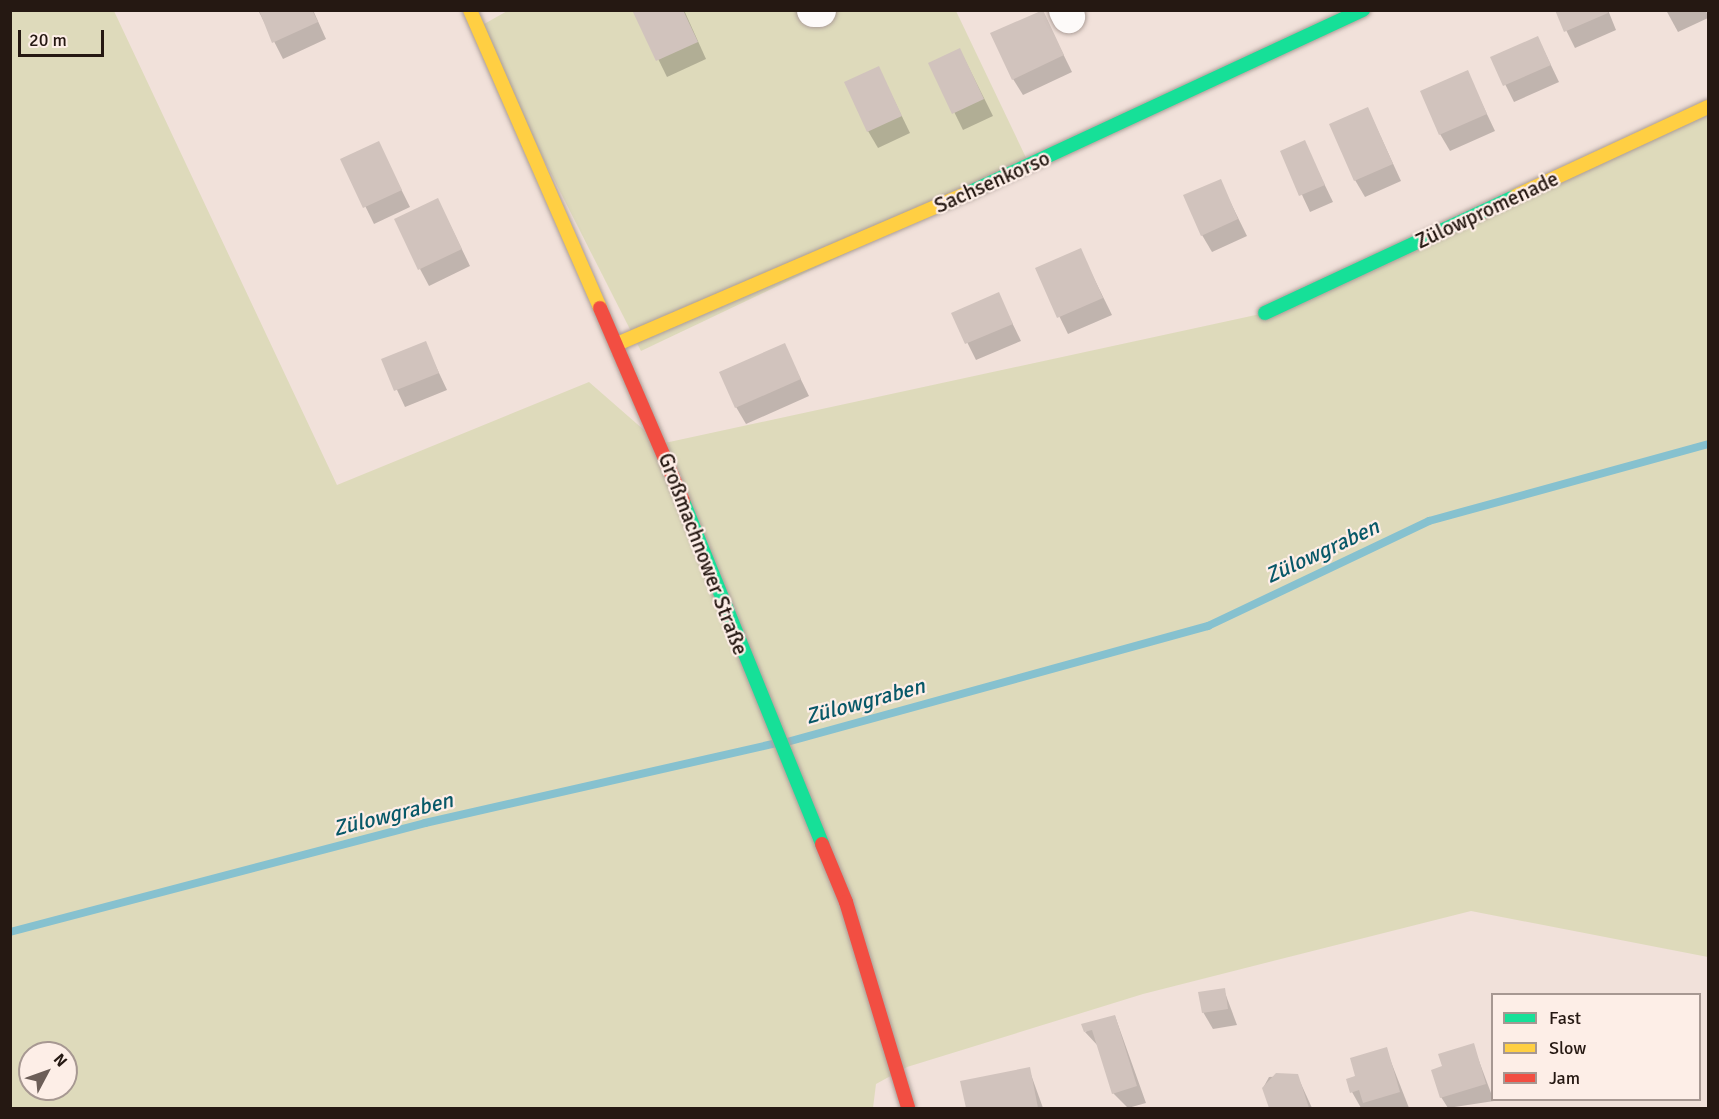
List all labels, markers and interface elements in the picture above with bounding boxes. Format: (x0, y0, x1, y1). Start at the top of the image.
scale bar (21, 18, 106, 56)
text: 20 m (29, 29, 67, 51)
street label: Sachsenkorso (930, 145, 1054, 219)
street label: Zülowpromenade (1411, 166, 1563, 254)
street label: Großmachnower Straße (653, 449, 753, 659)
water label: Zülowgraben (1261, 513, 1383, 589)
water label: Zülowgraben (802, 672, 928, 730)
water label: Zülowgraben (330, 786, 456, 842)
legend (1491, 993, 1701, 1101)
text: Fast (1549, 1007, 1581, 1029)
text: Slow (1549, 1037, 1586, 1059)
north arrow (18, 1041, 78, 1101)
text: N (49, 1050, 71, 1071)
text: Jam (1549, 1067, 1580, 1089)

